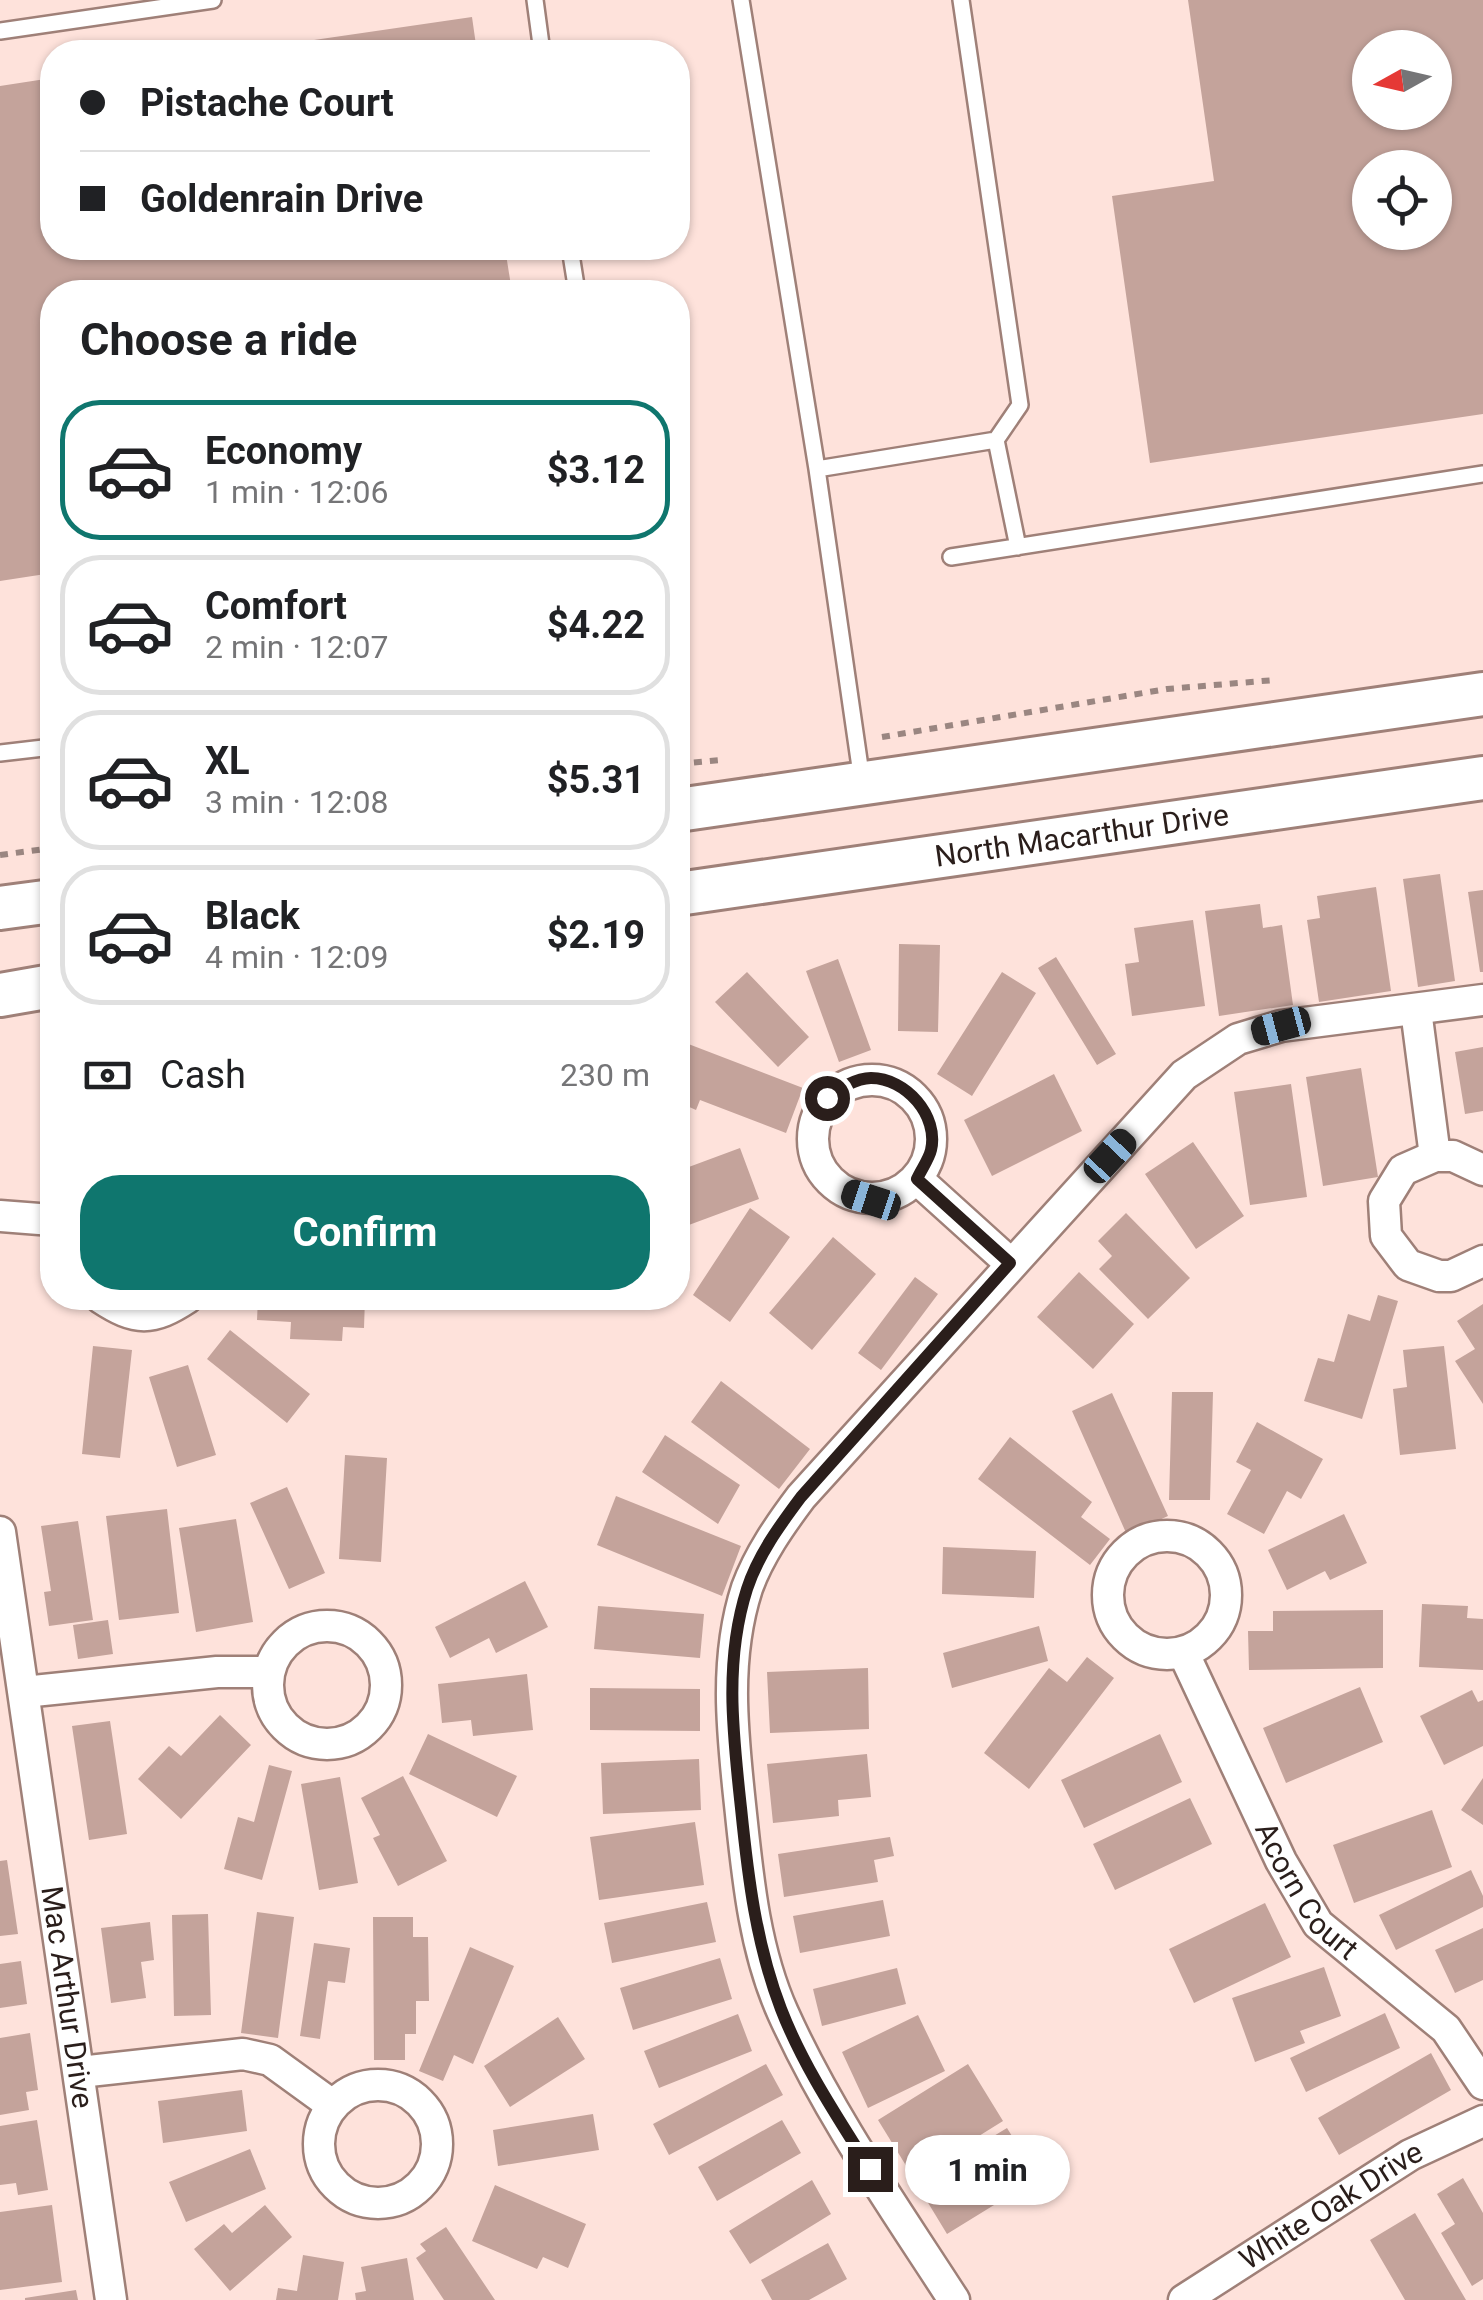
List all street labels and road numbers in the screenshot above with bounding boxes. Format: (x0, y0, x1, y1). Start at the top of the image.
street label: North Macarthur Drive (932, 797, 1231, 874)
street label: Acorn Court (1248, 1816, 1365, 1967)
street label: Mac Arthur Drive (34, 1884, 101, 2111)
street label: White Oak Drive (1233, 2134, 1428, 2277)

